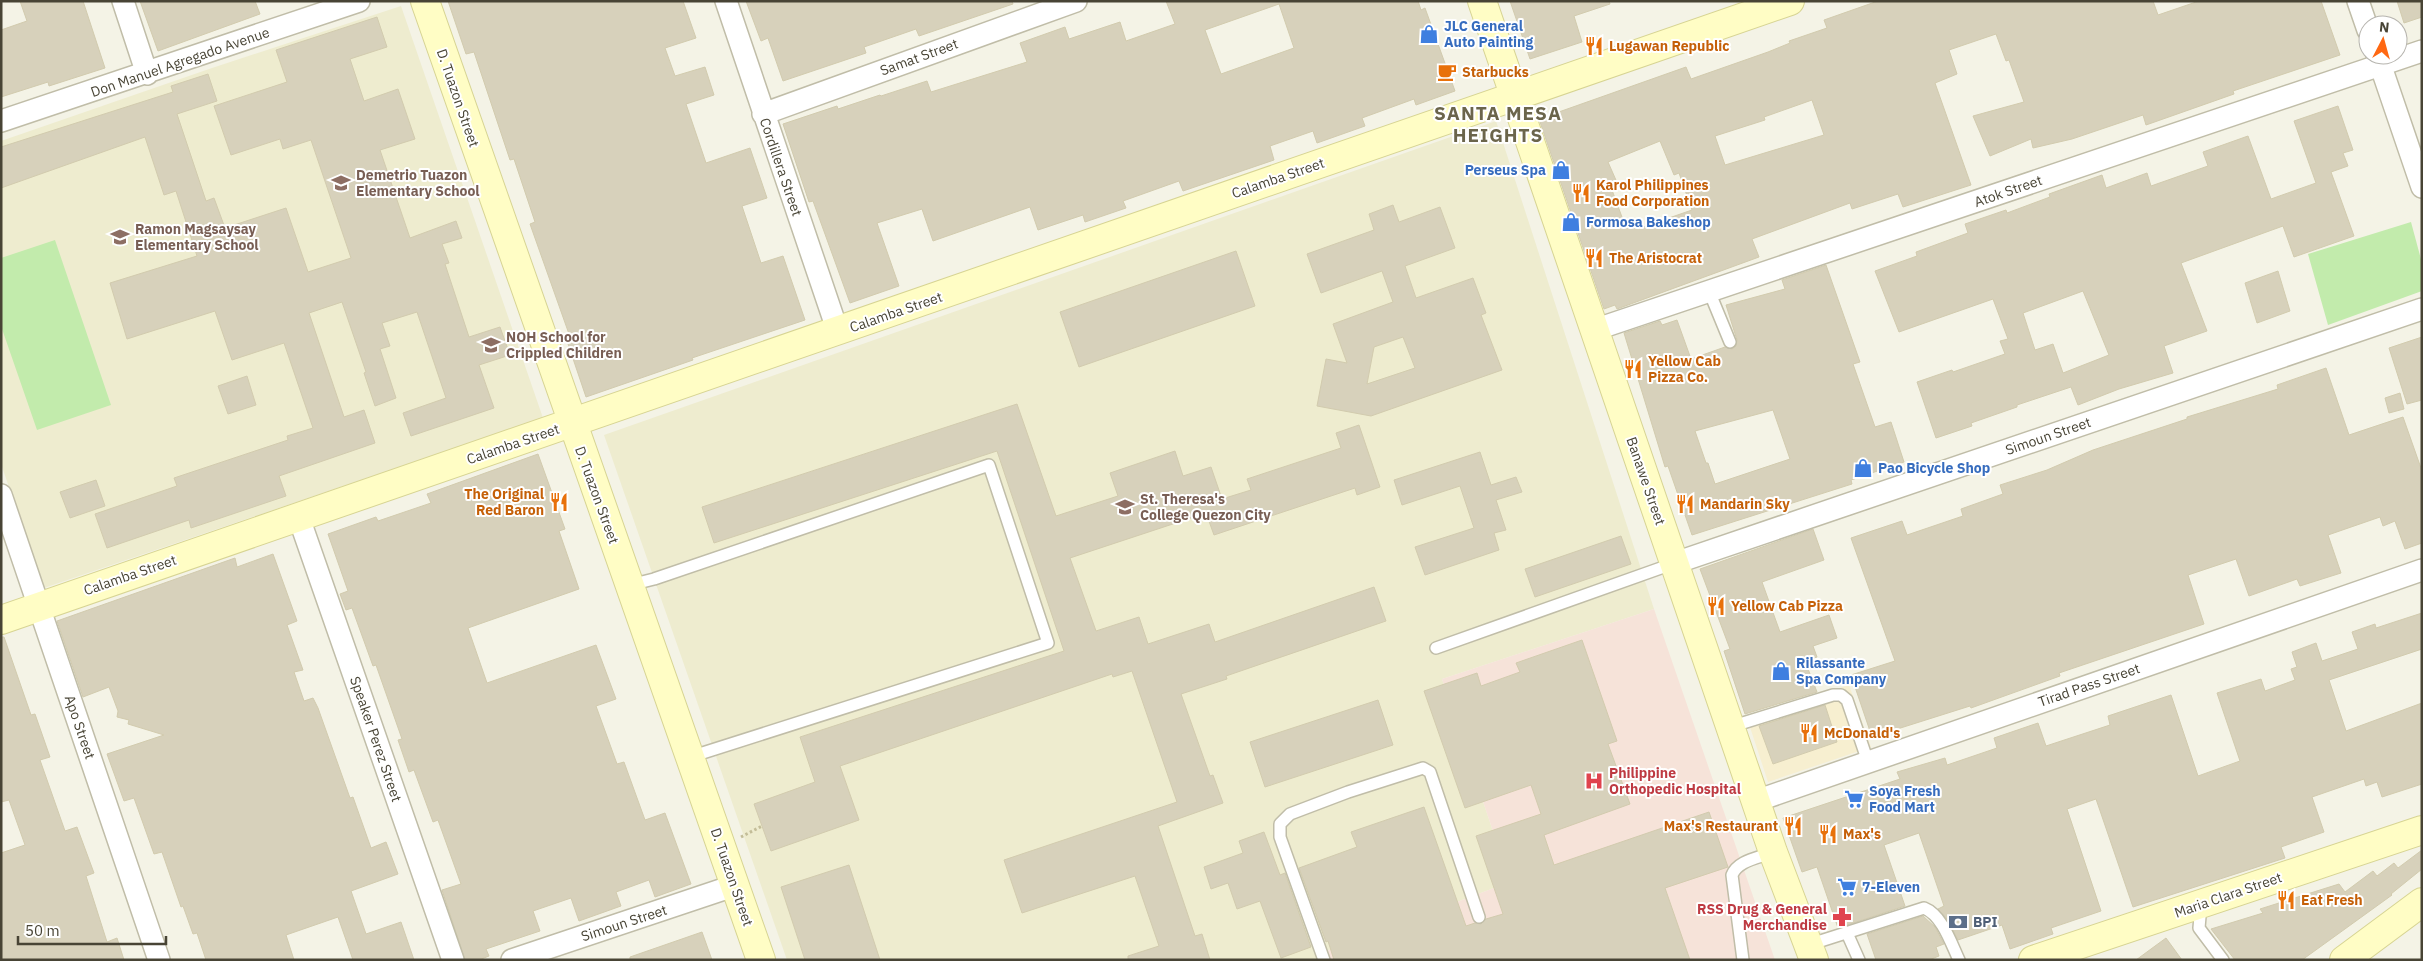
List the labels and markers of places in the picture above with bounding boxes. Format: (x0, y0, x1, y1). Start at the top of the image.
place label: JLC General Auto Painting (1444, 17, 1533, 51)
shop icon: JLC General Auto Painting (1418, 23, 1440, 45)
restaurant icon: Lugawan Republic (1583, 35, 1605, 57)
place label: Lugawan Republic (1609, 37, 1729, 55)
cafe icon: Starbucks (1436, 61, 1458, 83)
place label: Starbucks (1462, 63, 1529, 81)
shop icon: Perseus Spa (1550, 159, 1572, 181)
place label: Perseus Spa (1465, 161, 1546, 179)
place label: Demetrio Tuazon Elementary School (356, 166, 480, 200)
school or university icon: Demetrio Tuazon Elementary School (330, 172, 352, 194)
place label: Karol Philippines Food Corporation (1596, 176, 1709, 210)
restaurant icon: Karol Philippines Food Corporation (1570, 182, 1592, 204)
shop icon: Formosa Bakeshop (1560, 211, 1582, 233)
place label: Formosa Bakeshop (1586, 213, 1711, 231)
place label: Ramon Magsaysay Elementary School (135, 220, 259, 254)
school or university icon: Ramon Magsaysay Elementary School (109, 226, 131, 248)
restaurant icon: The Aristocrat (1583, 247, 1605, 269)
place label: The Aristocrat (1609, 249, 1702, 267)
place label: NOH School for Crippled Children (506, 328, 622, 362)
school or university icon: NOH School for Crippled Children (480, 334, 502, 356)
place label: Yellow Cab Pizza Co. (1648, 352, 1721, 386)
restaurant icon: Yellow Cab Pizza Co. (1622, 358, 1644, 380)
shop icon: Pao Bicycle Shop (1852, 457, 1874, 479)
place label: Pao Bicycle Shop (1878, 459, 1990, 477)
place label: The Original Red Baron (464, 485, 544, 519)
place label: St. Theresa's College Quezon City (1140, 490, 1271, 524)
restaurant icon: The Original Red Baron (548, 491, 570, 513)
restaurant icon: Mandarin Sky (1674, 493, 1696, 515)
place label: Mandarin Sky (1700, 495, 1790, 513)
school or university icon: St. Theresa's College Quezon City (1114, 496, 1136, 518)
restaurant icon: Yellow Cab Pizza (1705, 595, 1727, 617)
place label: Yellow Cab Pizza (1731, 597, 1843, 615)
place label: Rilassante Spa Company (1796, 654, 1887, 688)
shop icon: Rilassante Spa Company (1770, 660, 1792, 682)
restaurant icon: McDonald's (1798, 722, 1820, 744)
place label: McDonald's (1824, 724, 1900, 742)
place label: Philippine Orthopedic Hospital (1609, 764, 1741, 798)
hospital icon: Philippine Orthopedic Hospital (1583, 770, 1605, 792)
place label: Soya Fresh Food Mart (1869, 782, 1941, 816)
supermarket icon: Soya Fresh Food Mart (1843, 788, 1865, 810)
restaurant icon: Max's Restaurant (1782, 815, 1804, 837)
place label: Max's Restaurant (1664, 817, 1778, 835)
restaurant icon: Max's (1817, 823, 1839, 845)
place label: Max's (1843, 825, 1881, 843)
supermarket icon: 7-Eleven (1836, 876, 1858, 898)
place label: 7-Eleven (1862, 878, 1920, 896)
restaurant icon: Eat Fresh (2275, 889, 2297, 911)
place label: Eat Fresh (2301, 891, 2363, 909)
place label: RSS Drug & General Merchandise (1697, 900, 1827, 934)
pharmacy icon: RSS Drug & General Merchandise (1831, 906, 1853, 928)
bank icon: BPI (1947, 911, 1969, 933)
place label: BPI (1973, 913, 1998, 931)

